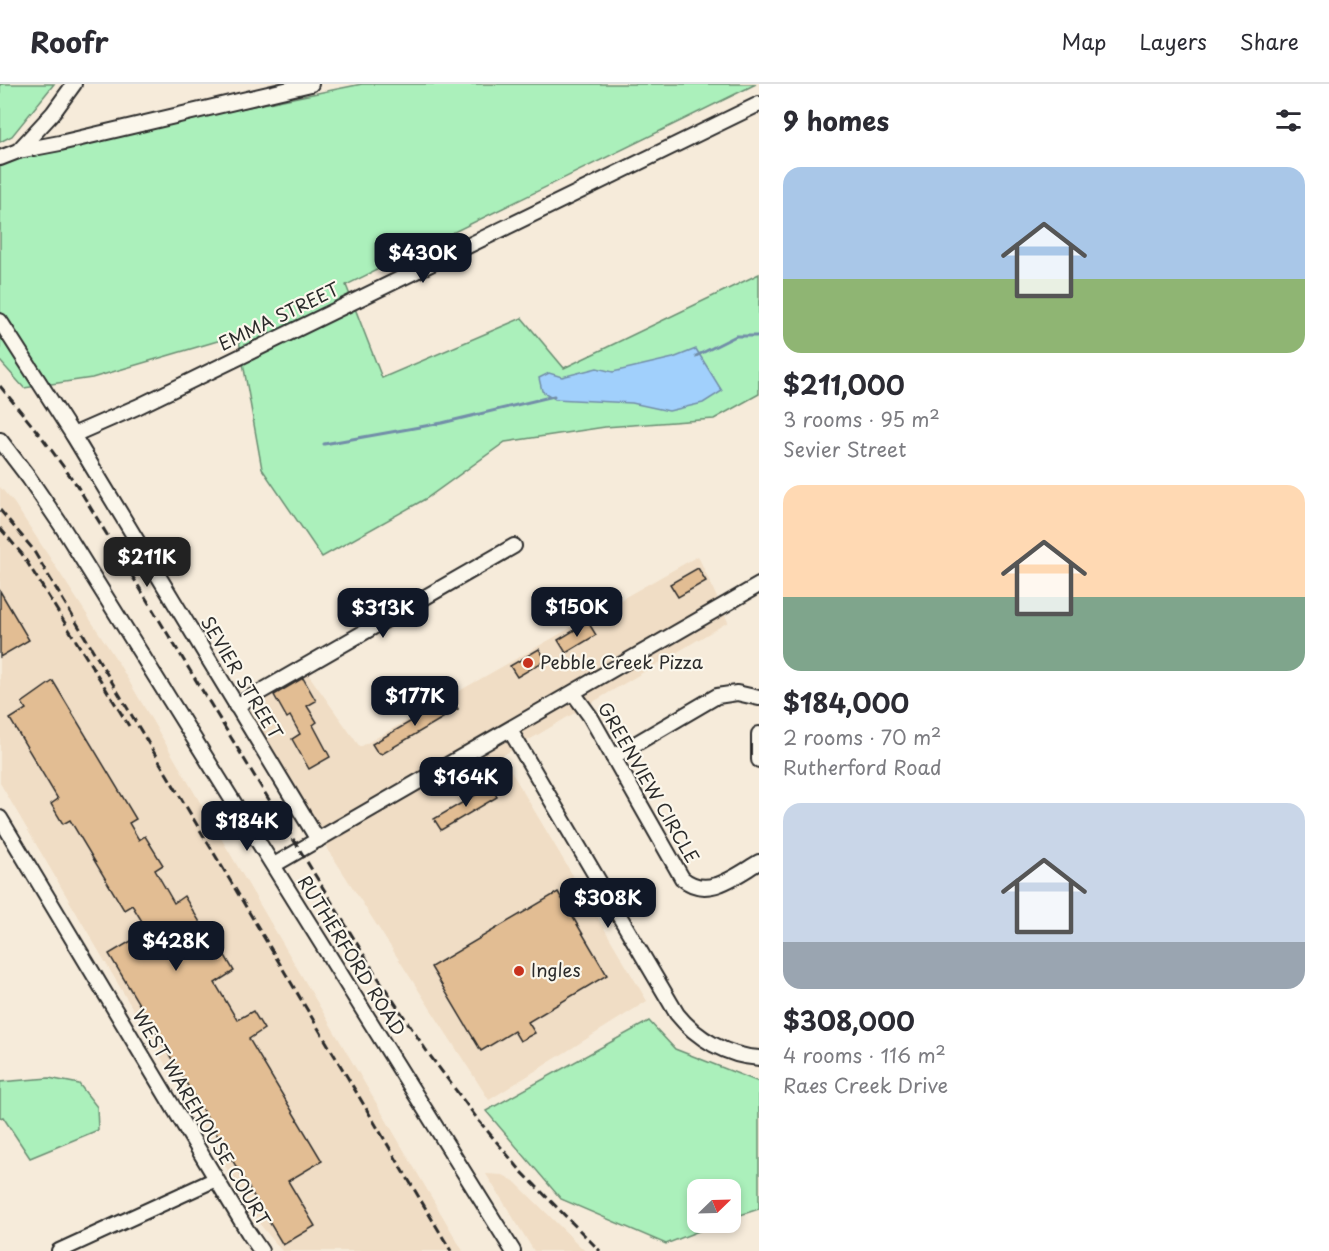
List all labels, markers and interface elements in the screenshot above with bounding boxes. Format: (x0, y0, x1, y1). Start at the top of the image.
text: Roofr (30, 20, 109, 63)
text: Map (1062, 25, 1106, 57)
text: Layers (1139, 25, 1207, 57)
text: Share (1240, 25, 1299, 57)
text: 9 homes (783, 101, 889, 140)
icon: filters (1272, 104, 1305, 137)
icon: home (990, 206, 1098, 314)
pin: $430K (381, 233, 465, 284)
text: $430K (389, 237, 457, 267)
street label: EMMA STREET (213, 274, 344, 357)
text: $211,000 (783, 365, 905, 404)
text: 3 rooms · 95 m² (783, 404, 940, 434)
text: Sevier Street (783, 434, 906, 464)
icon: home (990, 524, 1098, 632)
pin: $211K (105, 537, 189, 588)
text: $211K (118, 541, 176, 571)
pin: $150K (535, 587, 619, 638)
pin: $313K (341, 588, 425, 639)
text: $150K (545, 591, 609, 621)
text: $313K (352, 592, 414, 622)
street label: SEVIER STREET (195, 610, 290, 745)
place label: Pebble Creek Pizza (540, 648, 704, 675)
marker: Pebble Creek Pizza (521, 656, 535, 670)
pin: $177K (373, 676, 457, 727)
text: $177K (385, 680, 445, 710)
text: $184,000 (783, 683, 909, 722)
street label: GREENVIEW CIRCLE (592, 697, 707, 868)
text: 2 rooms · 70 m² (783, 722, 941, 752)
text: Rutherford Road (783, 752, 942, 782)
pin: $164K (424, 757, 508, 808)
text: $164K (434, 761, 498, 791)
pin: $184K (205, 801, 289, 852)
text: $184K (215, 805, 279, 835)
icon: home (990, 842, 1098, 950)
street label: RUTHERFORD ROAD (292, 870, 413, 1041)
pin: $308K (566, 878, 650, 929)
text: $308K (574, 882, 642, 912)
pin: $428K (134, 921, 218, 972)
text: $428K (142, 925, 210, 955)
place label: Ingles (531, 956, 581, 983)
marker: Ingles (512, 964, 526, 978)
text: $308,000 (783, 1001, 915, 1040)
street label: WEST WAREHOUSE COURT (127, 1004, 278, 1231)
text: 4 rooms · 116 m² (783, 1040, 946, 1070)
text: Raes Creek Drive (783, 1070, 948, 1100)
north arrow (687, 1179, 741, 1233)
map controls (687, 1179, 741, 1233)

